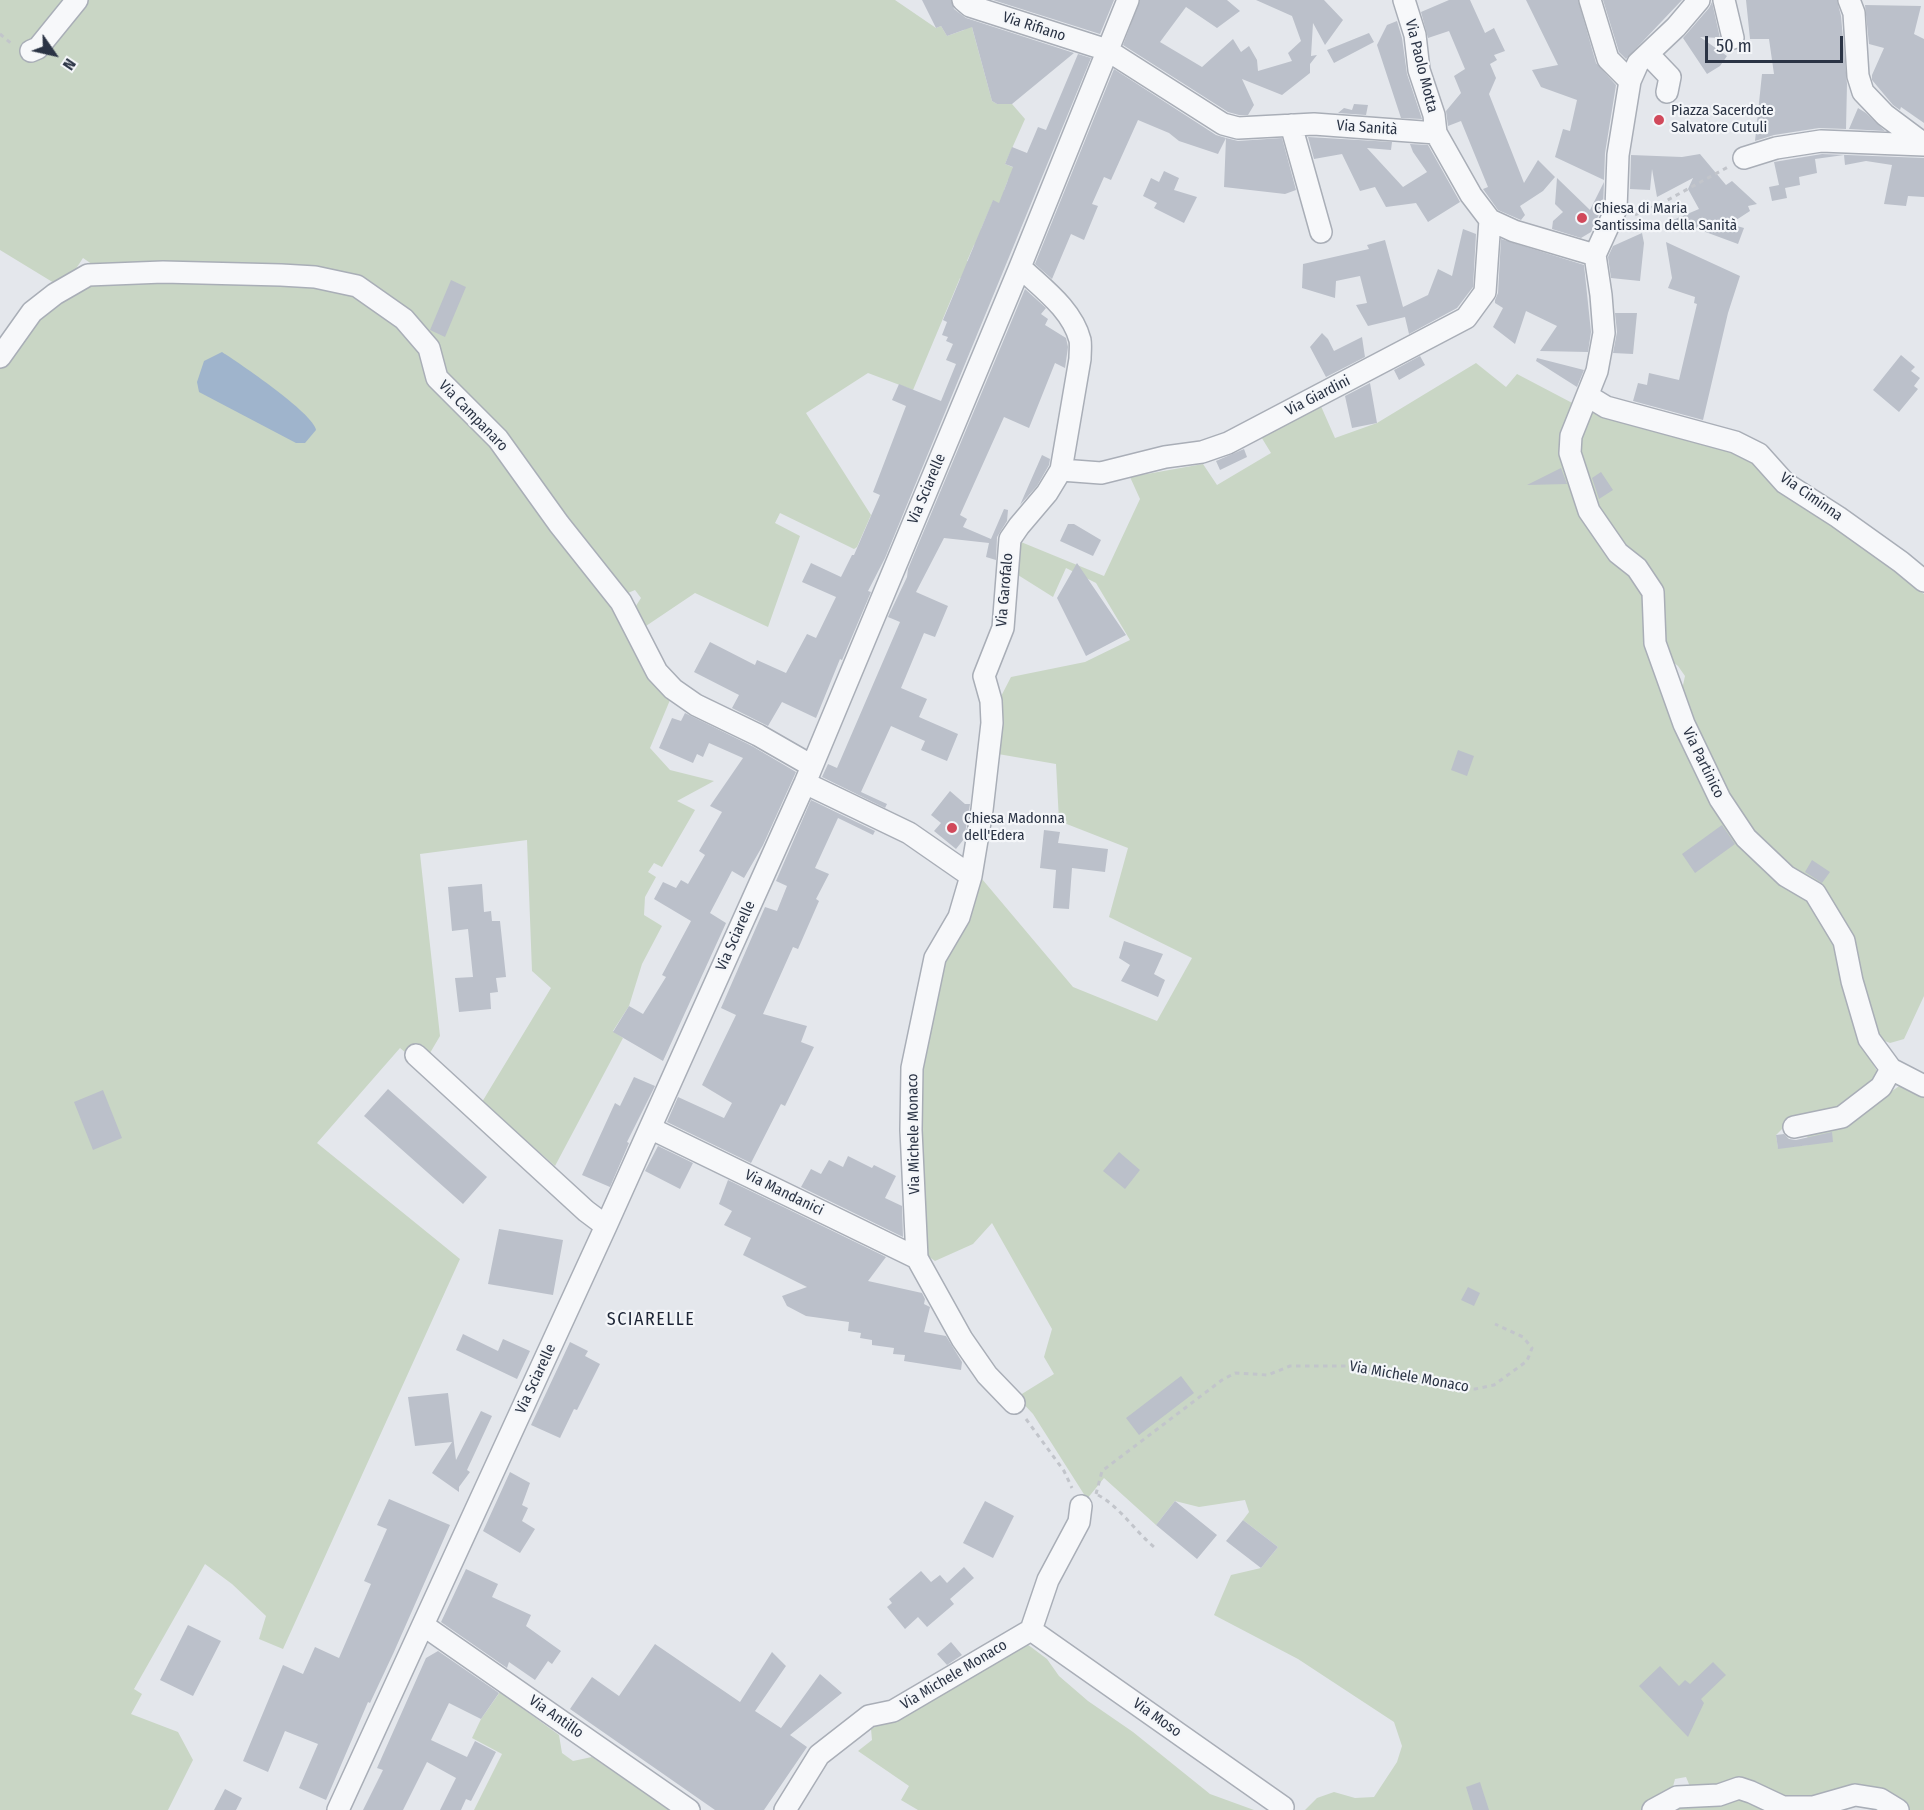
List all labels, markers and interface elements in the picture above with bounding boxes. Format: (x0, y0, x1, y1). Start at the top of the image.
street label: Via Rifiano (1000, 8, 1068, 46)
street label: Via Paolo Motta (1401, 17, 1441, 115)
north arrow (24, 24, 84, 84)
scale bar (1708, 24, 1846, 62)
text: 50 m (1716, 35, 1752, 57)
text: N (59, 55, 80, 74)
place label: Piazza Sacerdote Salvatore Cutuli (1671, 102, 1774, 137)
marker: Piazza Sacerdote Salvatore Cutuli (1652, 113, 1666, 127)
street label: Via Sanità (1336, 117, 1398, 139)
place label: Chiesa di Maria Santissima della Sanità (1594, 200, 1737, 235)
marker: Chiesa di Maria Santissima della Sanità (1575, 211, 1589, 225)
street label: Via Giardini (1283, 372, 1353, 420)
street label: Via Campanaro (435, 377, 511, 455)
street label: Via Sciarelle (904, 451, 950, 527)
street label: Via Ciminna (1776, 469, 1846, 525)
street label: Via Garofalo (993, 552, 1017, 628)
street label: Via Partinico (1678, 725, 1728, 801)
place label: Chiesa Madonna dell'Edera (964, 810, 1065, 845)
marker: Chiesa Madonna dell'Edera (945, 821, 959, 835)
street label: Via Sciarelle (713, 898, 759, 974)
street label: Via Michele Monaco (904, 1073, 924, 1195)
street label: Via Mandanici (742, 1166, 826, 1220)
district label: SCIARELLE (607, 1309, 695, 1331)
street label: Via Sciarelle (512, 1341, 560, 1417)
street label: Via Michele Monaco (1348, 1358, 1470, 1396)
street label: Via Michele Monaco (897, 1636, 1011, 1714)
street label: Via Antillo (525, 1692, 587, 1742)
street label: Via Moso (1129, 1695, 1185, 1741)

